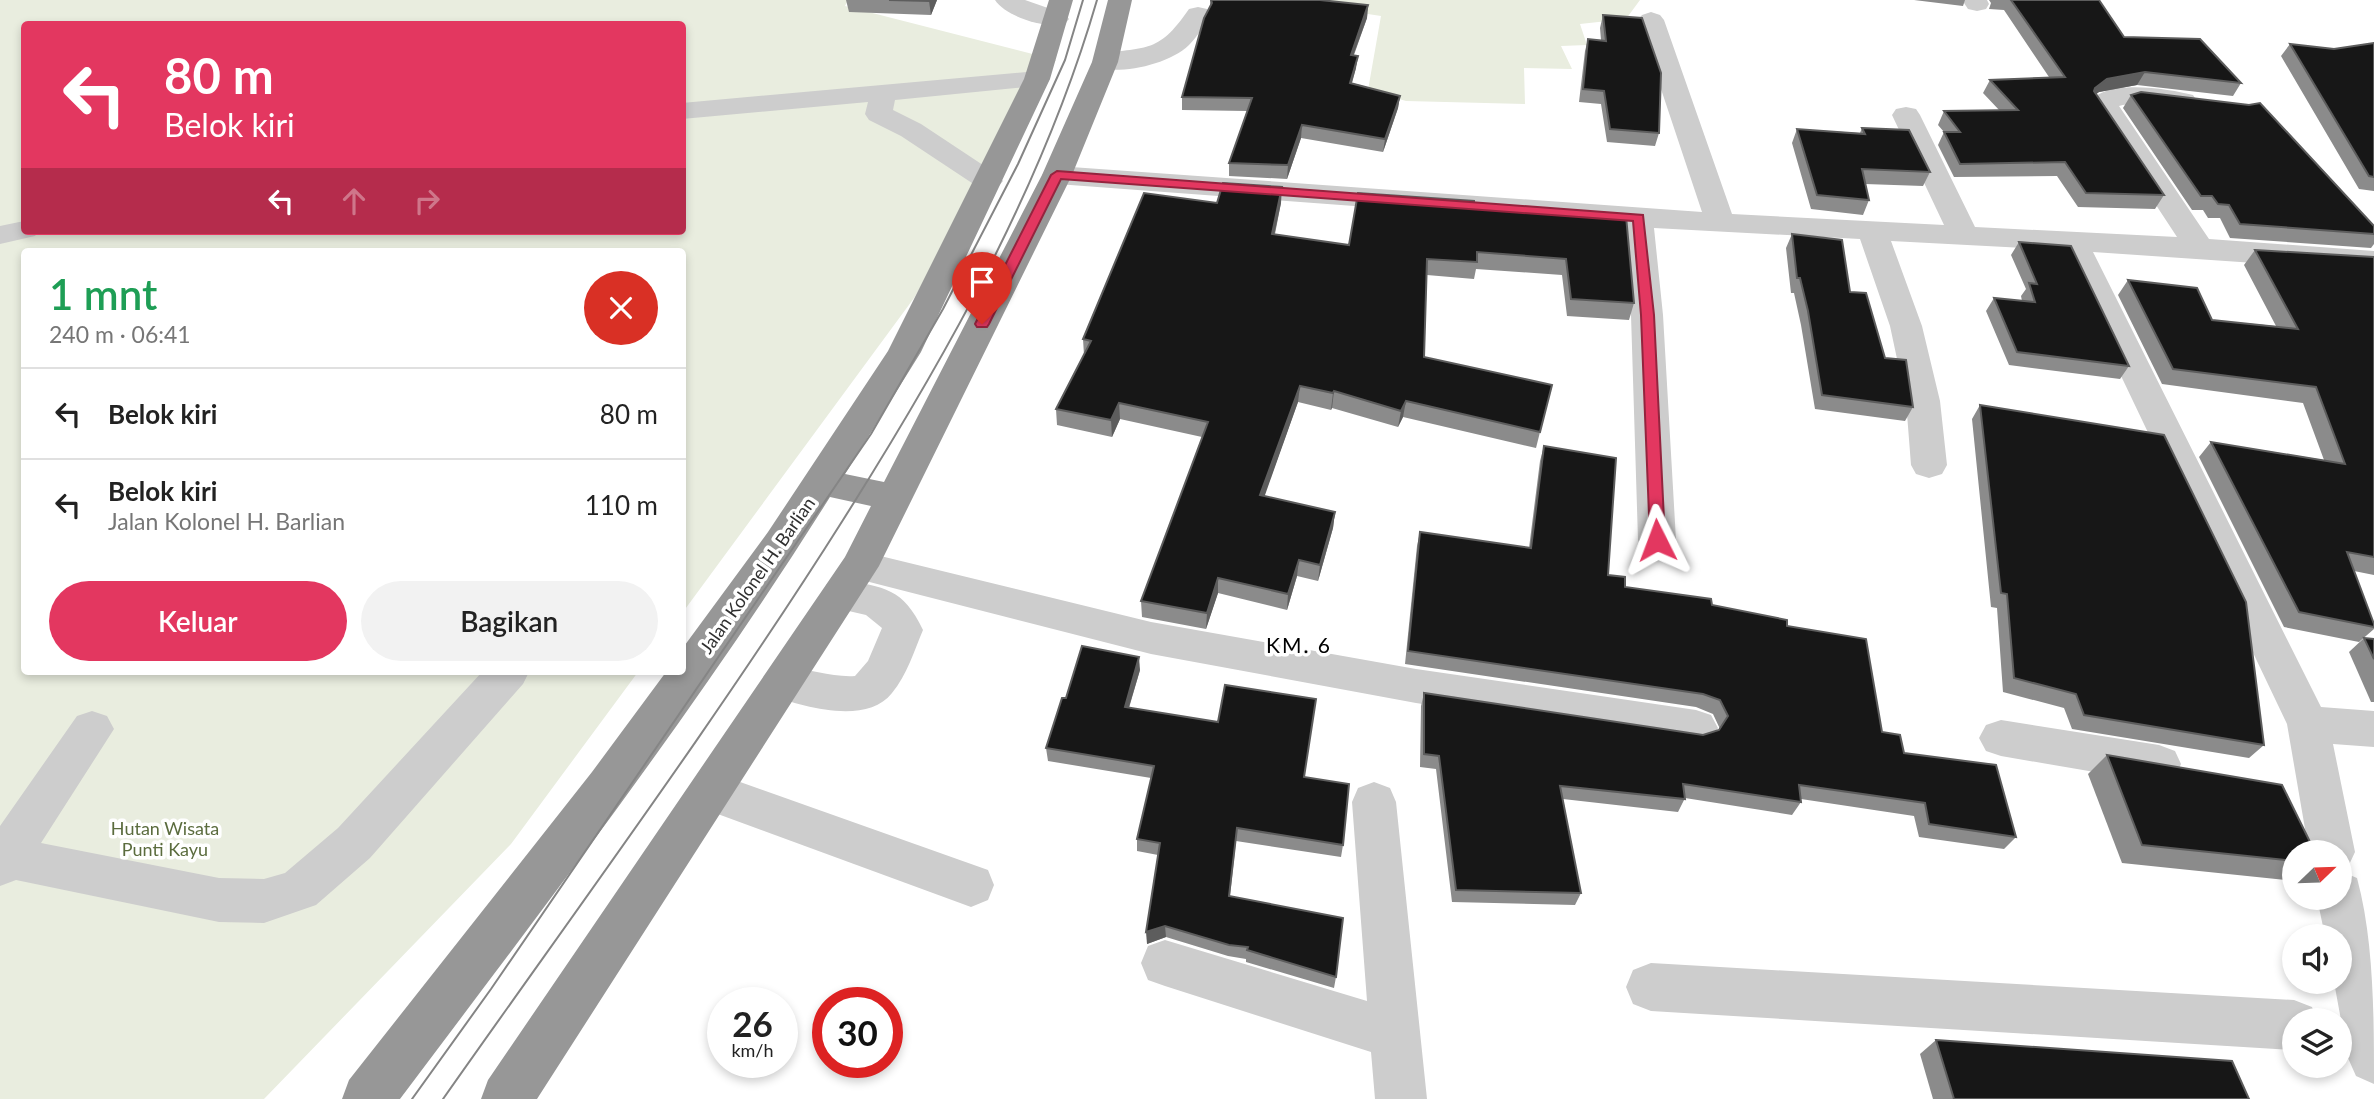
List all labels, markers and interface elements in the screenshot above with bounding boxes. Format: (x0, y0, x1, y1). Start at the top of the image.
text: 80 m (164, 46, 274, 104)
icon: left (49, 49, 140, 140)
text: Belok kiri (164, 105, 295, 144)
icon: left (262, 182, 300, 220)
icon: ahead (335, 182, 373, 220)
icon: right (408, 182, 446, 220)
pin (952, 252, 1012, 324)
icon: arrive (963, 263, 1001, 301)
text: 1 mnt (49, 269, 157, 319)
button: close (584, 271, 658, 345)
text: 240 m · 06:41 (49, 320, 191, 348)
icon: left (49, 395, 87, 433)
text: Belok kiri (108, 398, 217, 430)
text: 80 m (600, 398, 658, 430)
text: Belok kiri (108, 475, 217, 507)
icon: left (49, 486, 87, 524)
text: 110 m (585, 489, 658, 521)
street label: Jalan Kolonel H. Barlian (695, 493, 819, 657)
position arrow (1620, 503, 1694, 577)
text: Jalan Kolonel H. Barlian (108, 507, 345, 535)
button: Keluar (49, 581, 347, 661)
button: Bagikan (361, 581, 658, 661)
district label: KM. 6 (1266, 632, 1332, 657)
park label: Hutan Wisata Punti Kayu (111, 817, 219, 860)
north arrow (2282, 840, 2352, 910)
map controls (2282, 840, 2352, 1078)
button: sound (2282, 924, 2352, 994)
speed limit sign: 30 (812, 987, 903, 1078)
text: 26 (732, 1002, 773, 1044)
button: layers (2282, 1008, 2352, 1078)
text: km/h (731, 1039, 774, 1061)

